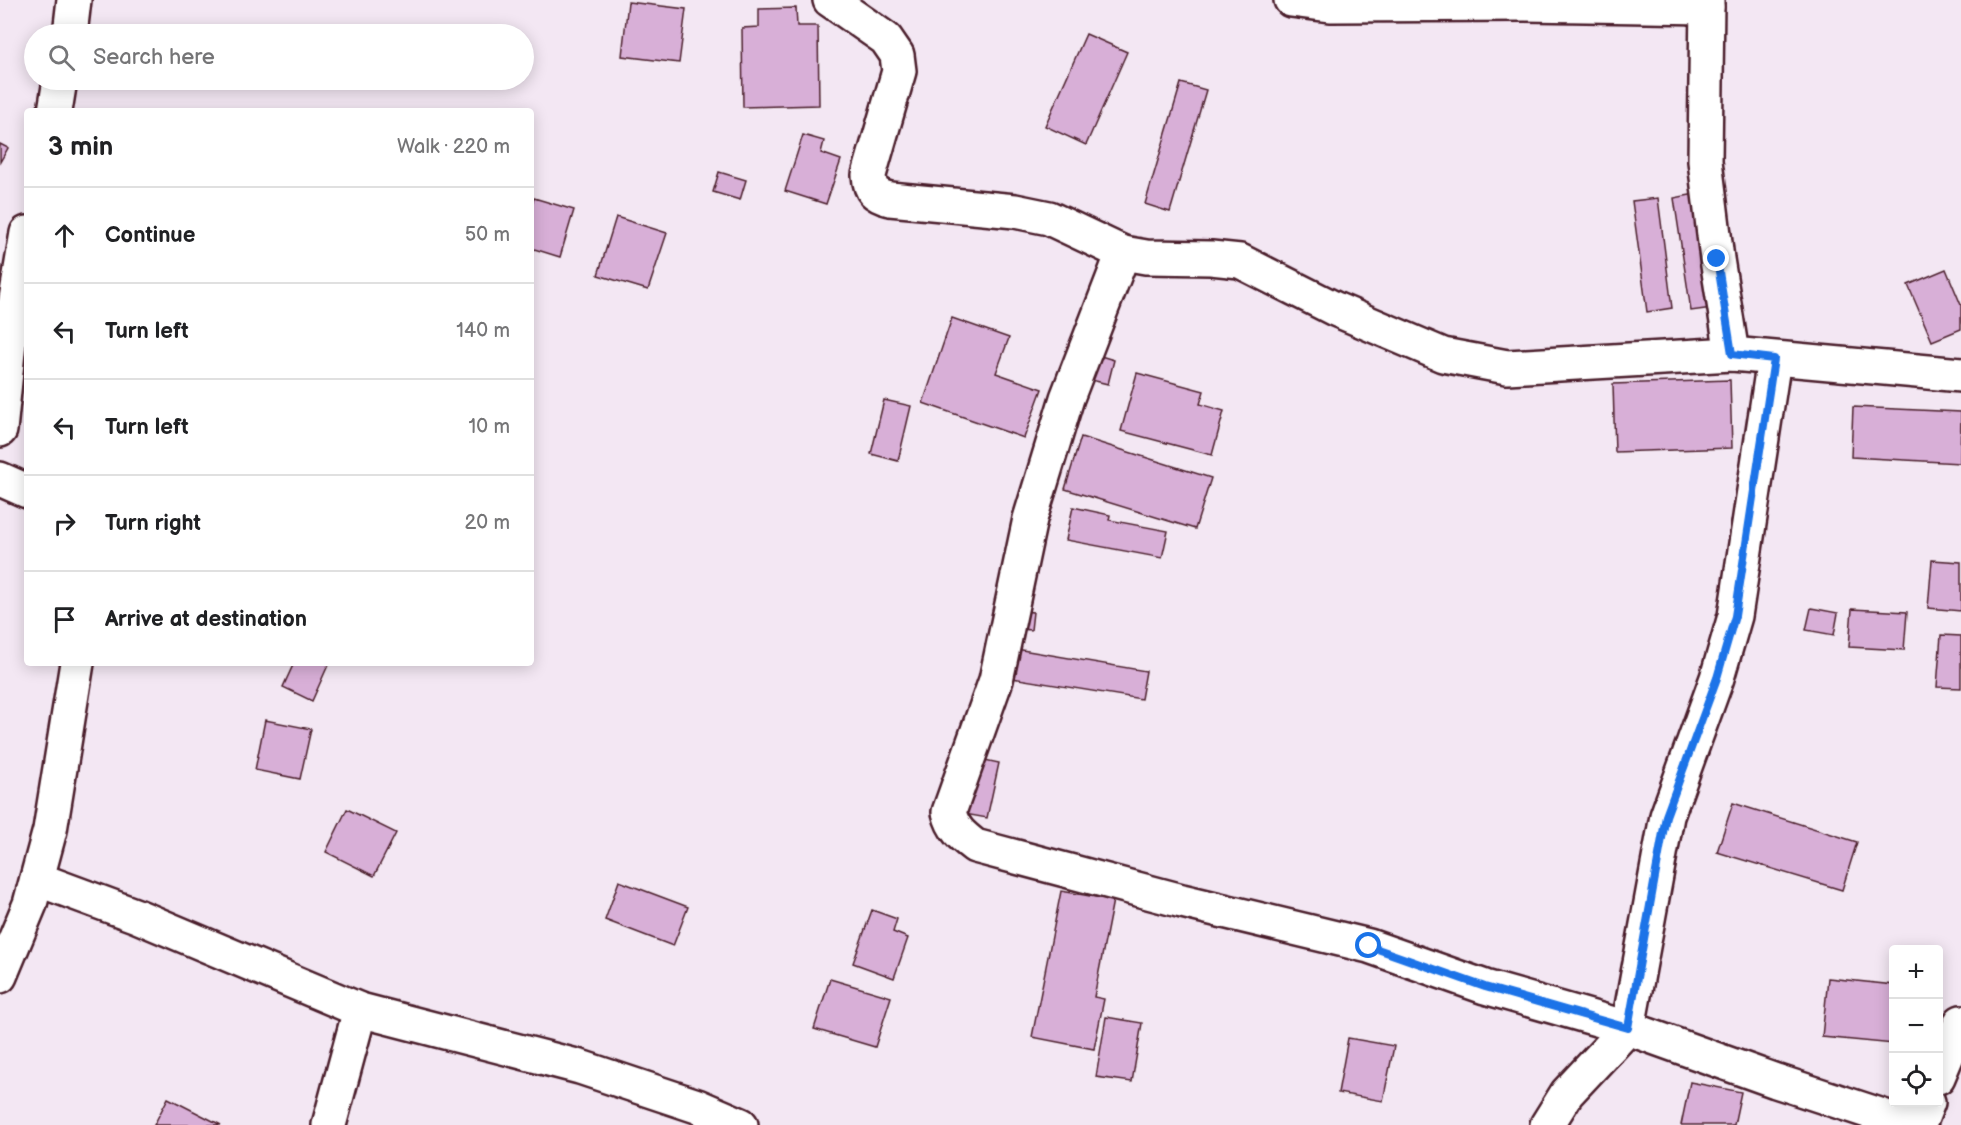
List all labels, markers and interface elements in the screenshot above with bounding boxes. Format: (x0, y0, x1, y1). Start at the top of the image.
search box (24, 24, 534, 90)
icon: search (45, 41, 78, 74)
text: Search here (93, 44, 215, 71)
text: 3 min (48, 132, 113, 163)
text: Walk · 220 m (397, 135, 510, 159)
icon: ahead (48, 219, 81, 252)
text: Continue (105, 222, 195, 249)
text: 50 m (465, 223, 510, 247)
route end (1703, 245, 1729, 271)
icon: left (48, 315, 81, 348)
text: Turn left (105, 318, 189, 345)
text: 140 m (456, 319, 510, 343)
icon: left (48, 411, 81, 444)
text: Turn left (105, 414, 189, 441)
text: 10 m (469, 415, 510, 439)
icon: right (48, 507, 81, 540)
text: Turn right (105, 510, 201, 537)
text: 20 m (465, 511, 510, 535)
icon: arrive (48, 603, 81, 636)
text: Arrive at destination (105, 606, 307, 633)
route start (1355, 932, 1381, 958)
map controls (1889, 945, 1943, 1107)
button: + (1889, 945, 1943, 999)
button: − (1889, 999, 1943, 1053)
button: locate (1889, 1053, 1943, 1107)

